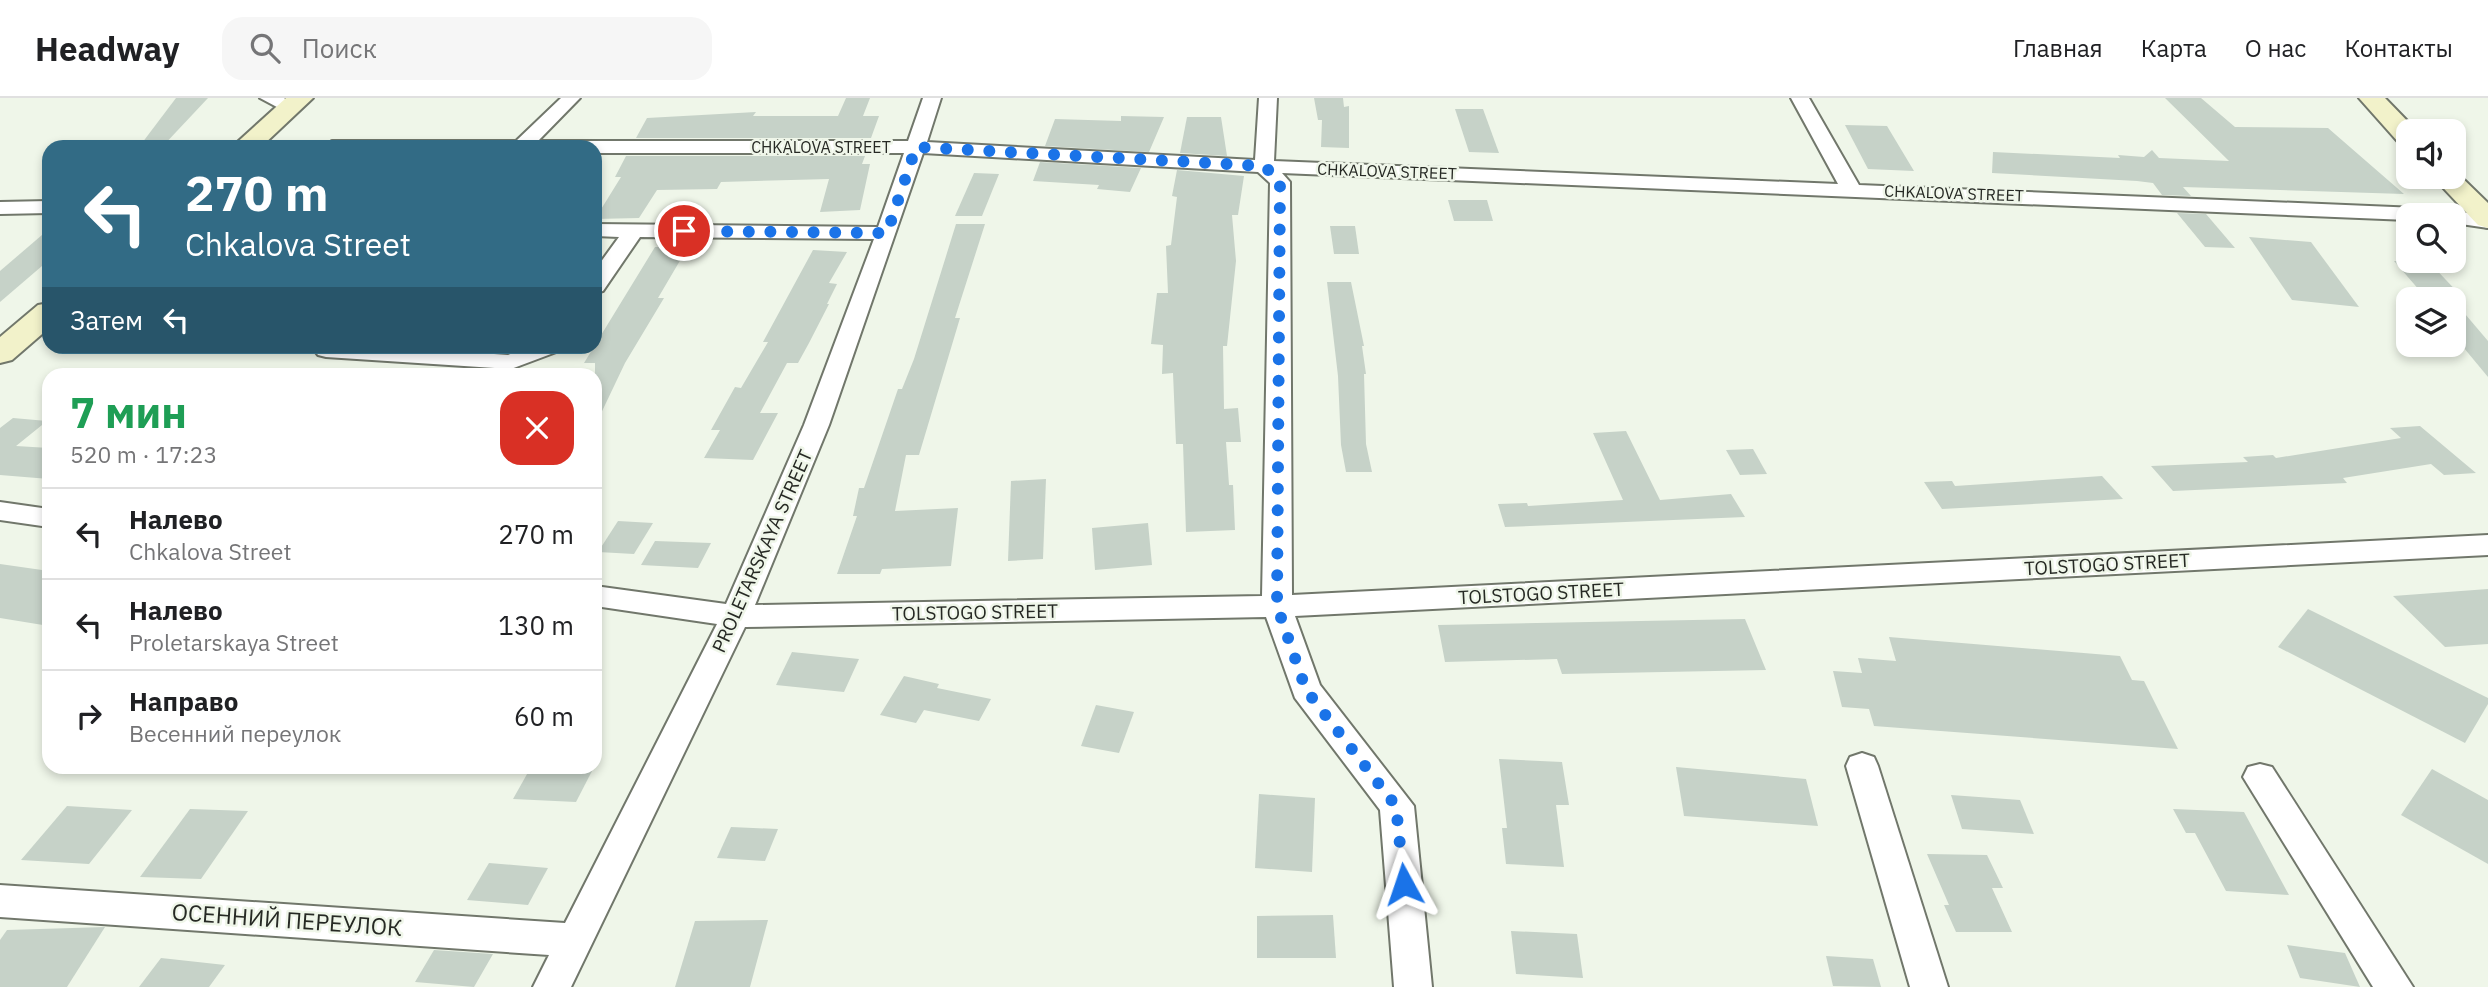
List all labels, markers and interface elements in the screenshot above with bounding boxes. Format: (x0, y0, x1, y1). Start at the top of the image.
search box (222, 17, 712, 80)
text: Headway (35, 27, 180, 70)
icon: search (246, 29, 284, 67)
text: Поиск (302, 31, 377, 65)
text: Главная (2013, 32, 2103, 64)
text: Карта (2141, 32, 2207, 64)
text: О нас (2245, 32, 2306, 64)
text: Контакты (2344, 32, 2453, 64)
map controls (2396, 119, 2466, 357)
button: sound (2396, 119, 2466, 189)
street label: CHKALOVA STREET (751, 137, 891, 157)
street label: CHKALOVA STREET (1317, 159, 1457, 183)
text: 270 m (185, 161, 329, 224)
icon: left (70, 168, 161, 259)
street label: CHKALOVA STREET (1884, 181, 2024, 205)
pin (654, 201, 714, 261)
button: search (2396, 203, 2466, 273)
icon: arrive (665, 212, 703, 250)
text: Chkalova Street (185, 223, 411, 265)
button: layers (2396, 287, 2466, 357)
icon: left (157, 301, 195, 339)
text: Затем (70, 303, 143, 337)
text: 7 мин (70, 385, 187, 440)
button: close (500, 391, 574, 465)
text: 520 m · 17:23 (70, 439, 217, 469)
street label: PROLETARSKAYA STREET (706, 446, 818, 656)
text: Налево (129, 502, 223, 536)
icon: left (70, 515, 108, 553)
text: 270 m (498, 517, 574, 551)
text: Chkalova Street (129, 536, 292, 566)
street label: TOLSTOGO STREET (2023, 548, 2191, 580)
street label: TOLSTOGO STREET (1457, 577, 1625, 609)
text: Налево (129, 593, 223, 627)
street label: TOLSTOGO STREET (892, 599, 1058, 625)
icon: left (70, 606, 108, 644)
text: 130 m (498, 608, 574, 642)
text: Proletarskaya Street (129, 627, 339, 657)
text: Направо (129, 684, 238, 718)
icon: right (70, 697, 108, 735)
text: 60 m (514, 699, 574, 733)
text: Весенний переулок (129, 718, 342, 748)
position arrow (1367, 847, 1441, 921)
street label: ОСЕННИЙ ПЕРЕУЛОК (171, 896, 403, 942)

